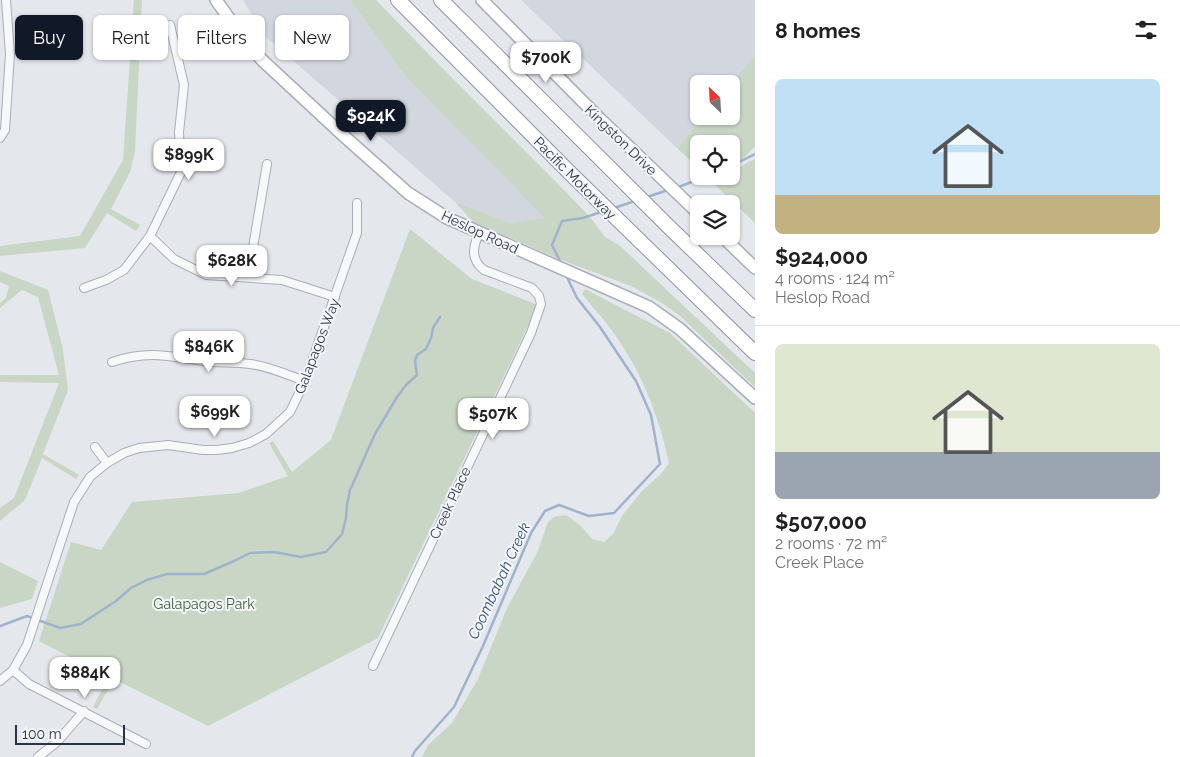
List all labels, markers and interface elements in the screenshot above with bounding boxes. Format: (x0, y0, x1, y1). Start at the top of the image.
chip: Buy (15, 15, 83, 60)
chip: Rent (93, 15, 168, 60)
chip: Filters (178, 15, 265, 60)
chip: New (275, 15, 349, 60)
icon: filters (1132, 16, 1160, 44)
text: 8 homes (775, 18, 861, 43)
pin: $700K (511, 42, 581, 84)
text: $700K (521, 48, 571, 67)
north arrow (690, 75, 740, 125)
map controls (690, 75, 740, 245)
pin: $924K (336, 100, 406, 142)
street label: Kingston Drive (582, 102, 660, 178)
text: $924K (347, 106, 395, 125)
icon: home (923, 111, 1013, 201)
street label: Pacific Motorway (531, 134, 620, 223)
button: locate (690, 135, 740, 185)
pin: $899K (154, 138, 224, 181)
text: $899K (164, 145, 214, 164)
button: layers (690, 195, 740, 245)
street label: Heslop Road (439, 207, 521, 257)
pin: $628K (197, 244, 267, 287)
text: $924,000 (775, 244, 868, 269)
text: $628K (207, 251, 257, 270)
text: 4 rooms · 124 m² (775, 269, 895, 288)
text: Heslop Road (775, 288, 870, 307)
street label: Galapagos Way (291, 296, 343, 396)
pin: $846K (174, 330, 244, 373)
text: $846K (184, 337, 234, 356)
icon: home (923, 377, 1013, 467)
pin: $699K (180, 396, 250, 438)
pin: $507K (458, 398, 528, 440)
text: $699K (190, 402, 240, 421)
text: $507K (469, 404, 517, 423)
street label: Creek Place (426, 464, 474, 542)
text: $507,000 (775, 509, 867, 534)
water label: Coombabah Creek (464, 520, 534, 642)
text: 2 rooms · 72 m² (775, 534, 887, 553)
text: Creek Place (775, 553, 864, 572)
park label: Galapagos Park (153, 596, 255, 612)
pin: $884K (50, 656, 120, 699)
text: $884K (60, 663, 110, 682)
scale bar (15, 722, 125, 745)
text: 100 m (22, 726, 62, 742)

